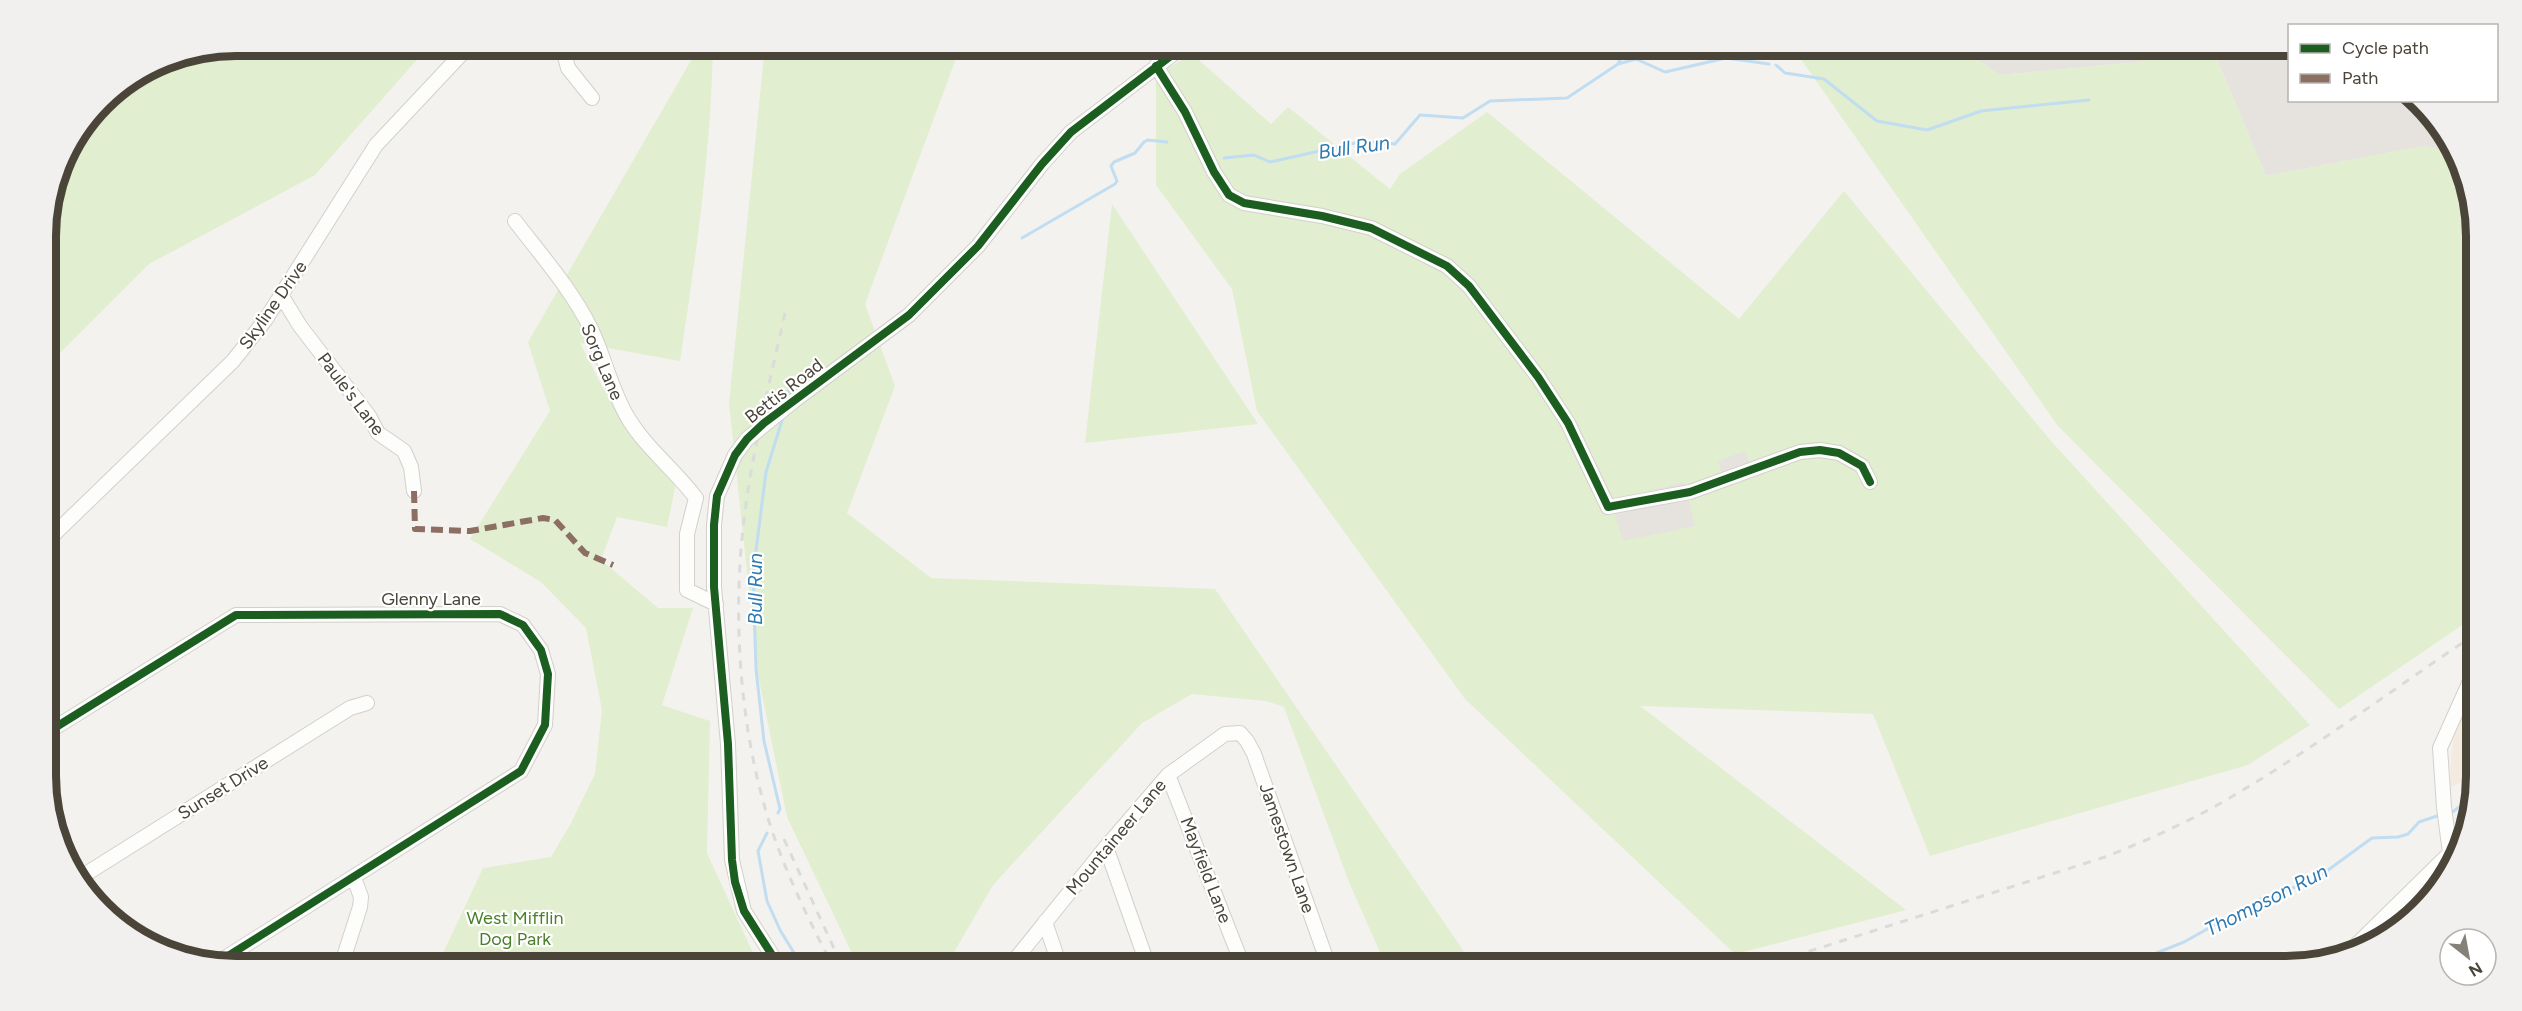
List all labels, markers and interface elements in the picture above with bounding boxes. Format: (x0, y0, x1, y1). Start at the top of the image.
legend (2288, 24, 2498, 102)
text: Cycle path (2342, 37, 2429, 59)
text: Path (2342, 67, 2378, 89)
water label: Bull Run (1317, 130, 1391, 164)
street label: Skyline Drive (234, 256, 312, 354)
street label: Sorg Lane (576, 320, 628, 404)
street label: Paule's Lane (313, 348, 389, 440)
street label: Bettis Road (741, 354, 827, 428)
water label: Bull Run (743, 553, 767, 625)
street label: Glenny Lane (381, 588, 481, 610)
street label: Sunset Drive (174, 751, 272, 824)
street label: Mountaineer Lane (1061, 774, 1171, 899)
street label: Jamestown Lane (1254, 780, 1320, 916)
street label: Mayfield Lane (1176, 814, 1236, 926)
water label: Thompson Run (2201, 859, 2331, 941)
park label: West Mifflin Dog Park (467, 907, 563, 950)
north arrow (2438, 927, 2498, 987)
text: N (2465, 958, 2486, 981)

